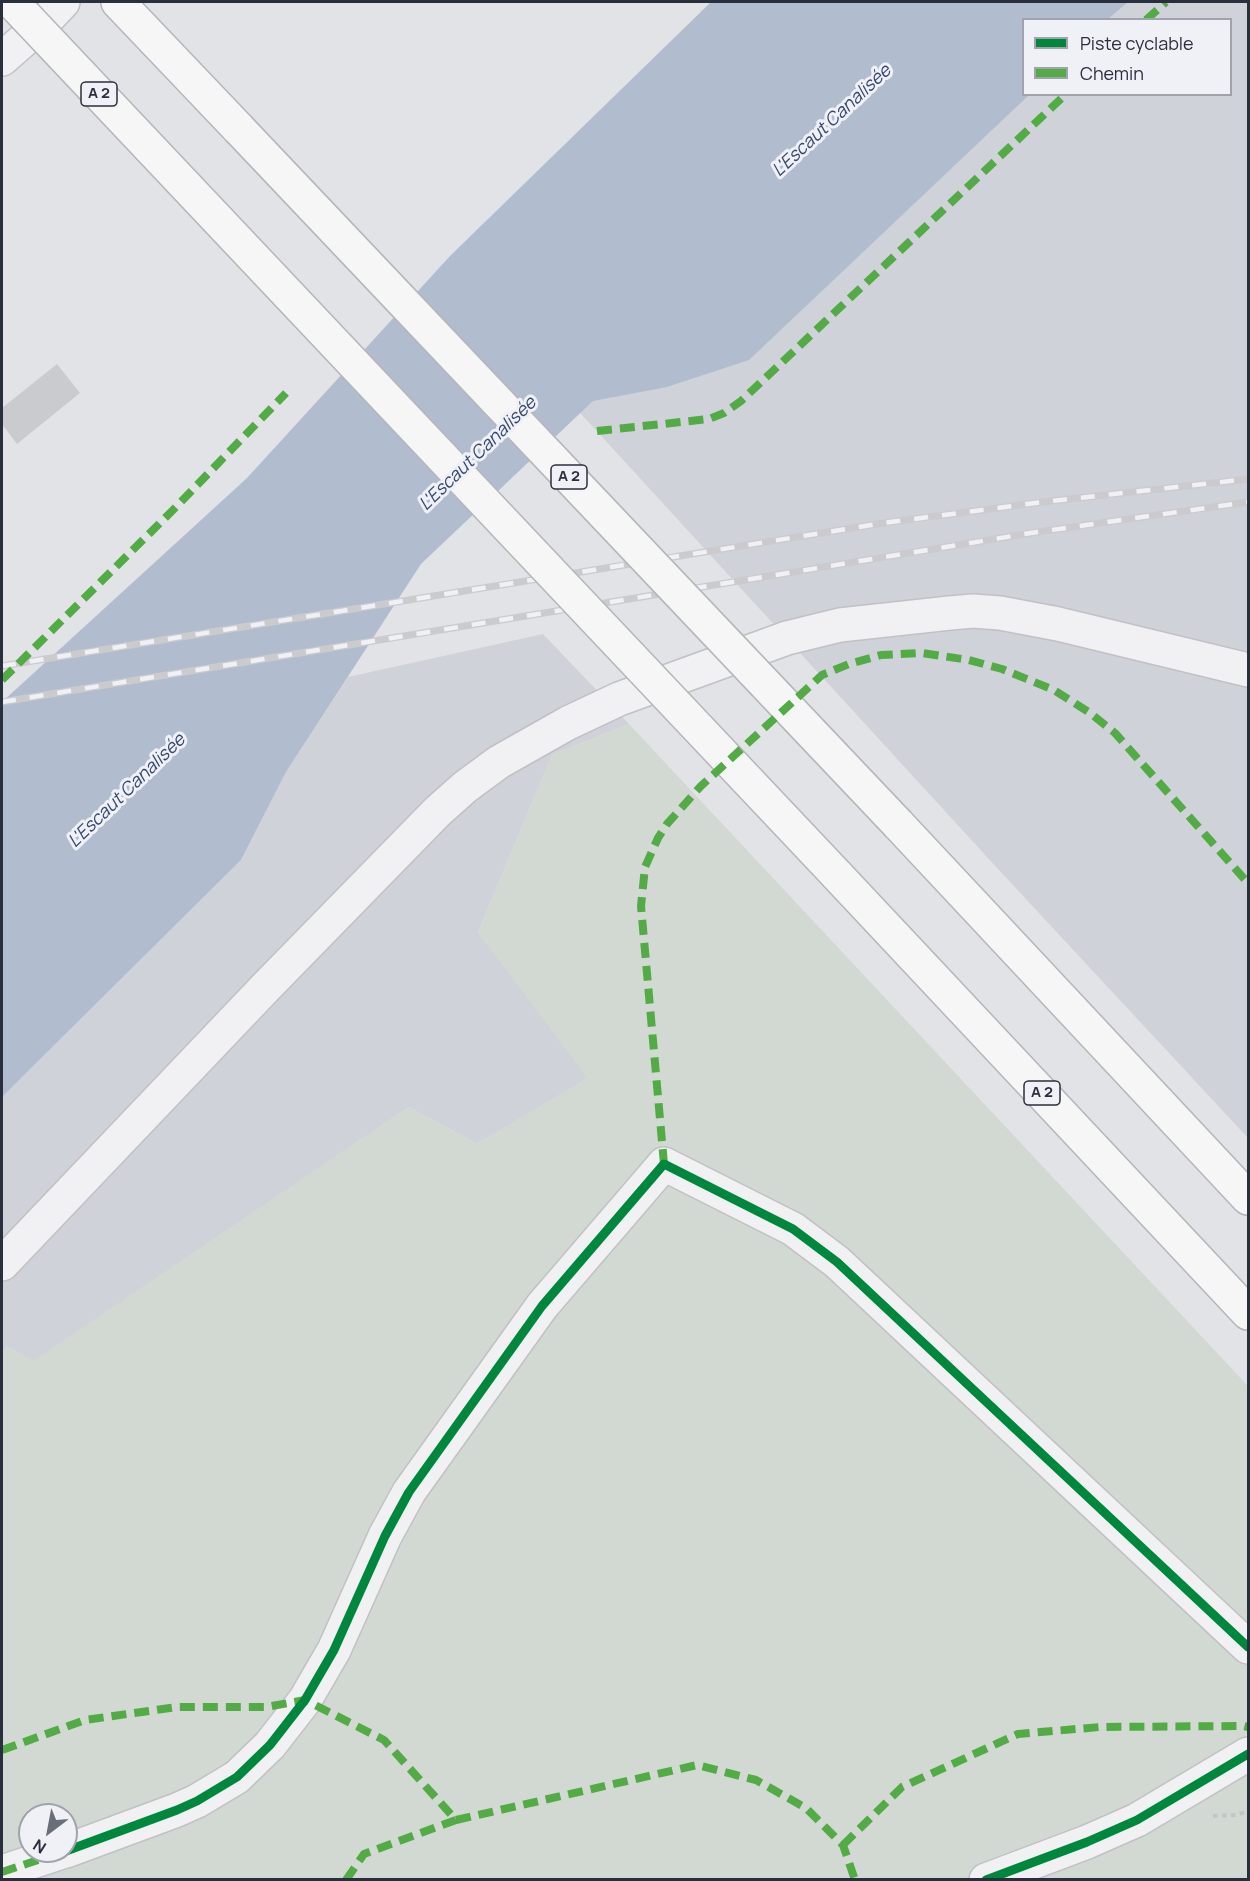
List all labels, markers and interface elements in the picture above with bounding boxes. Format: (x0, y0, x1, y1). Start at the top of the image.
legend (1022, 18, 1232, 96)
text: Piste cyclable (1080, 31, 1194, 55)
water label: L'Escaut Canalisée (768, 60, 896, 182)
text: Chemin (1080, 61, 1144, 85)
road number: A 2 (81, 82, 117, 106)
water label: L'Escaut Canalisée (415, 393, 541, 515)
road number: A 2 (551, 465, 587, 489)
water label: L'Escaut Canalisée (64, 730, 190, 852)
road number: A 2 (1024, 1081, 1060, 1105)
north arrow (18, 1803, 78, 1863)
text: N (29, 1834, 50, 1859)

